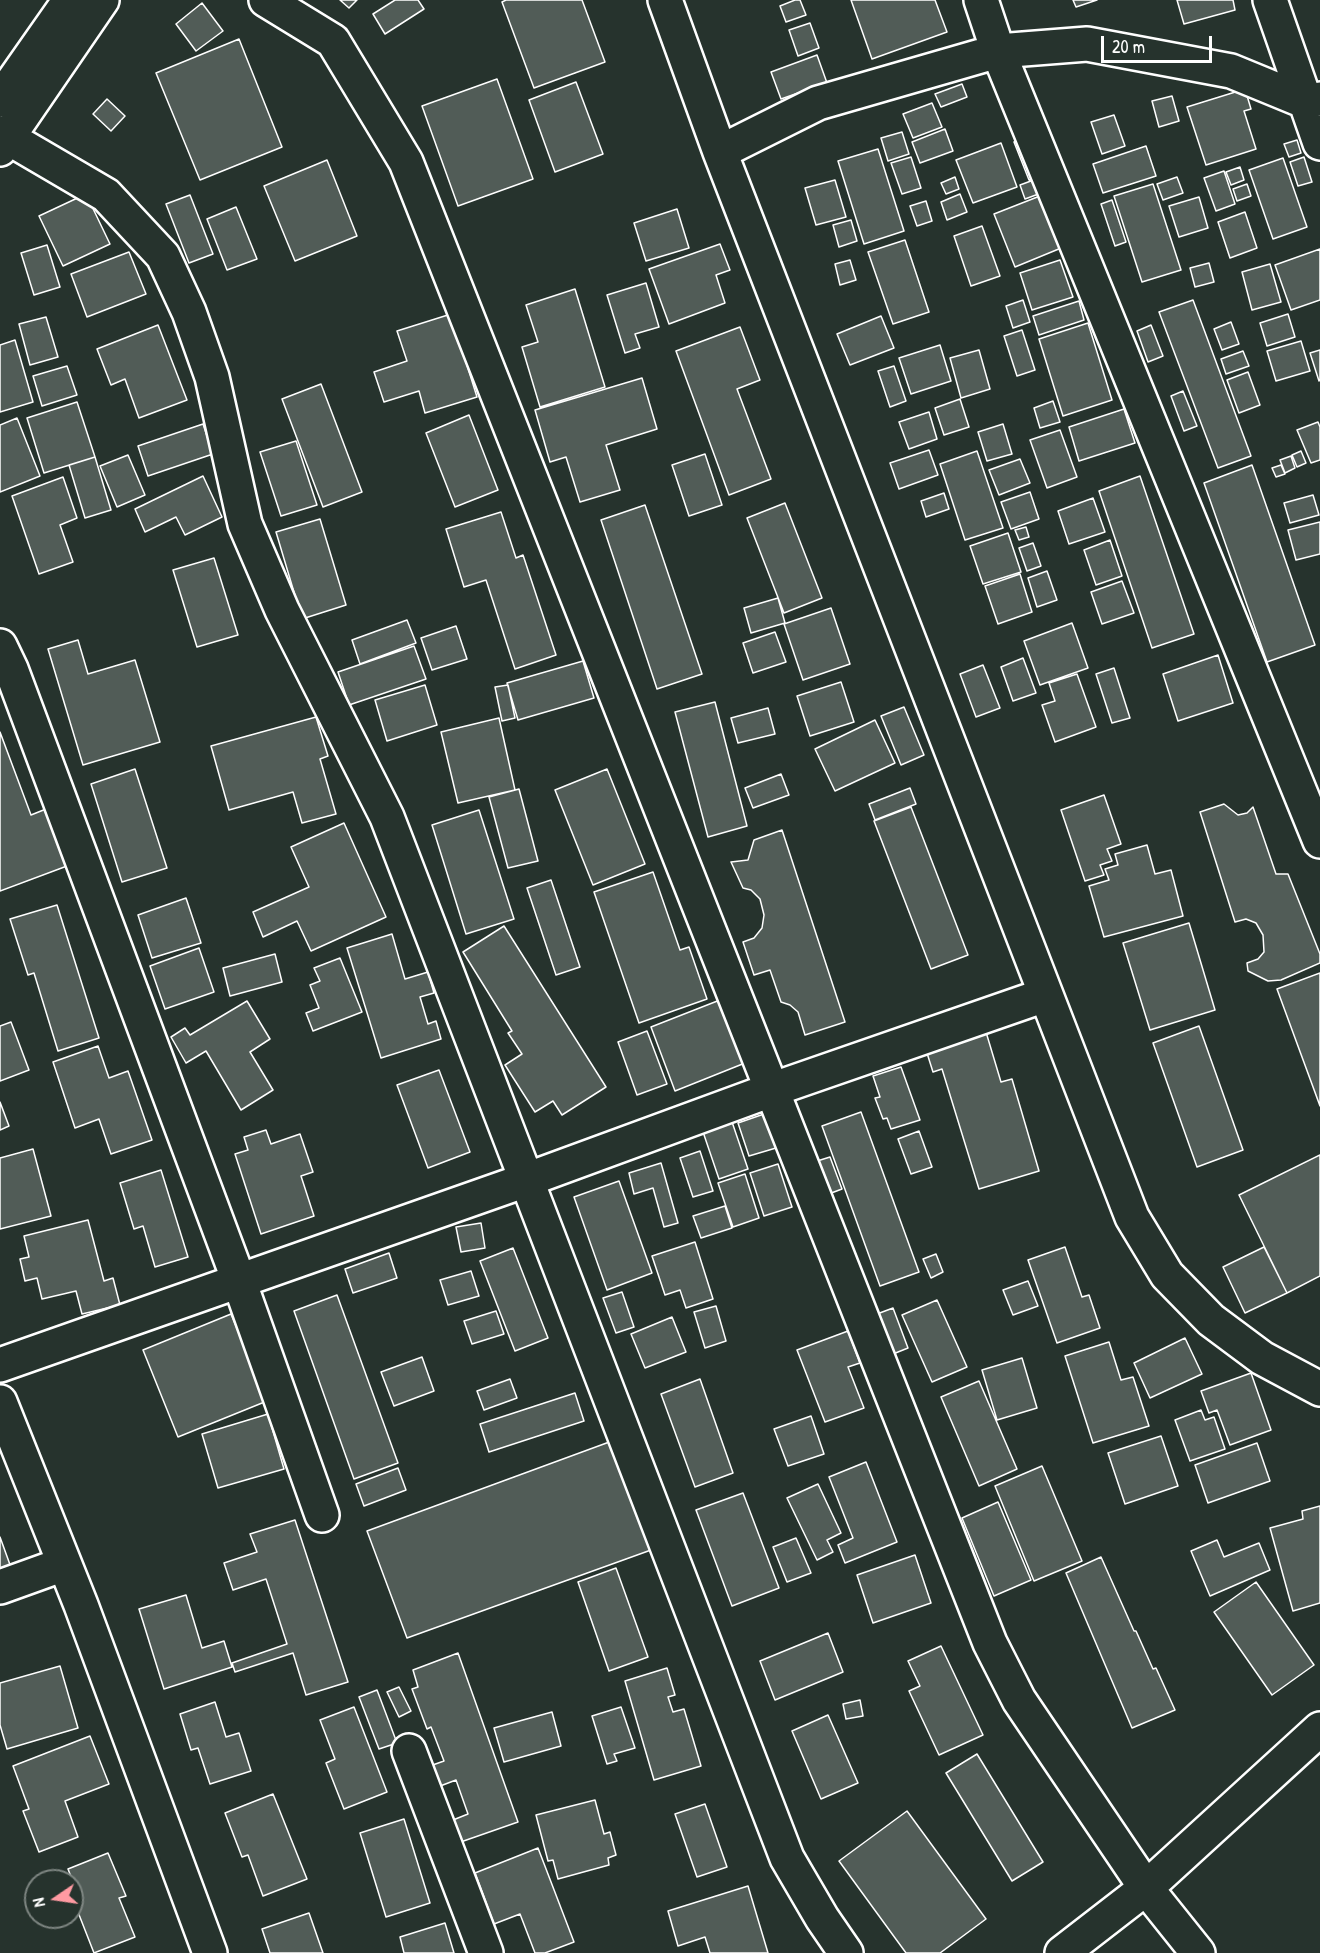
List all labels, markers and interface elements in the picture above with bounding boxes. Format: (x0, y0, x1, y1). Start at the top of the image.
scale bar (1104, 24, 1215, 62)
text: 20 m (1112, 34, 1145, 59)
north arrow (24, 1869, 84, 1929)
text: N (27, 1896, 50, 1909)

